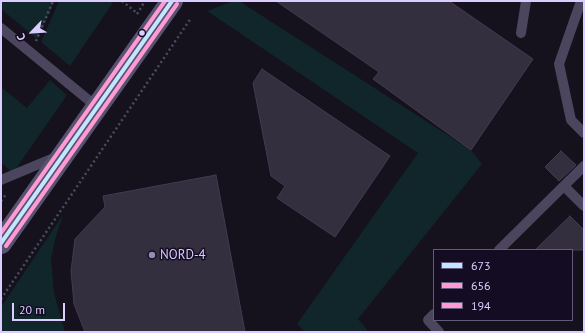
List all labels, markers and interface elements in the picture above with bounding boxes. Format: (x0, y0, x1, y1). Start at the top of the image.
north arrow (12, 12, 52, 52)
unlabelled marker (137, 28, 147, 38)
text: С (13, 31, 29, 43)
place label: NORD-4 (160, 247, 206, 263)
legend (433, 249, 573, 321)
marker: NORD-4 (147, 250, 157, 260)
text: 673 (471, 258, 491, 273)
text: 656 (471, 278, 491, 293)
scale bar (14, 295, 67, 321)
text: 194 (471, 298, 491, 313)
text: 20 m (19, 302, 45, 317)

